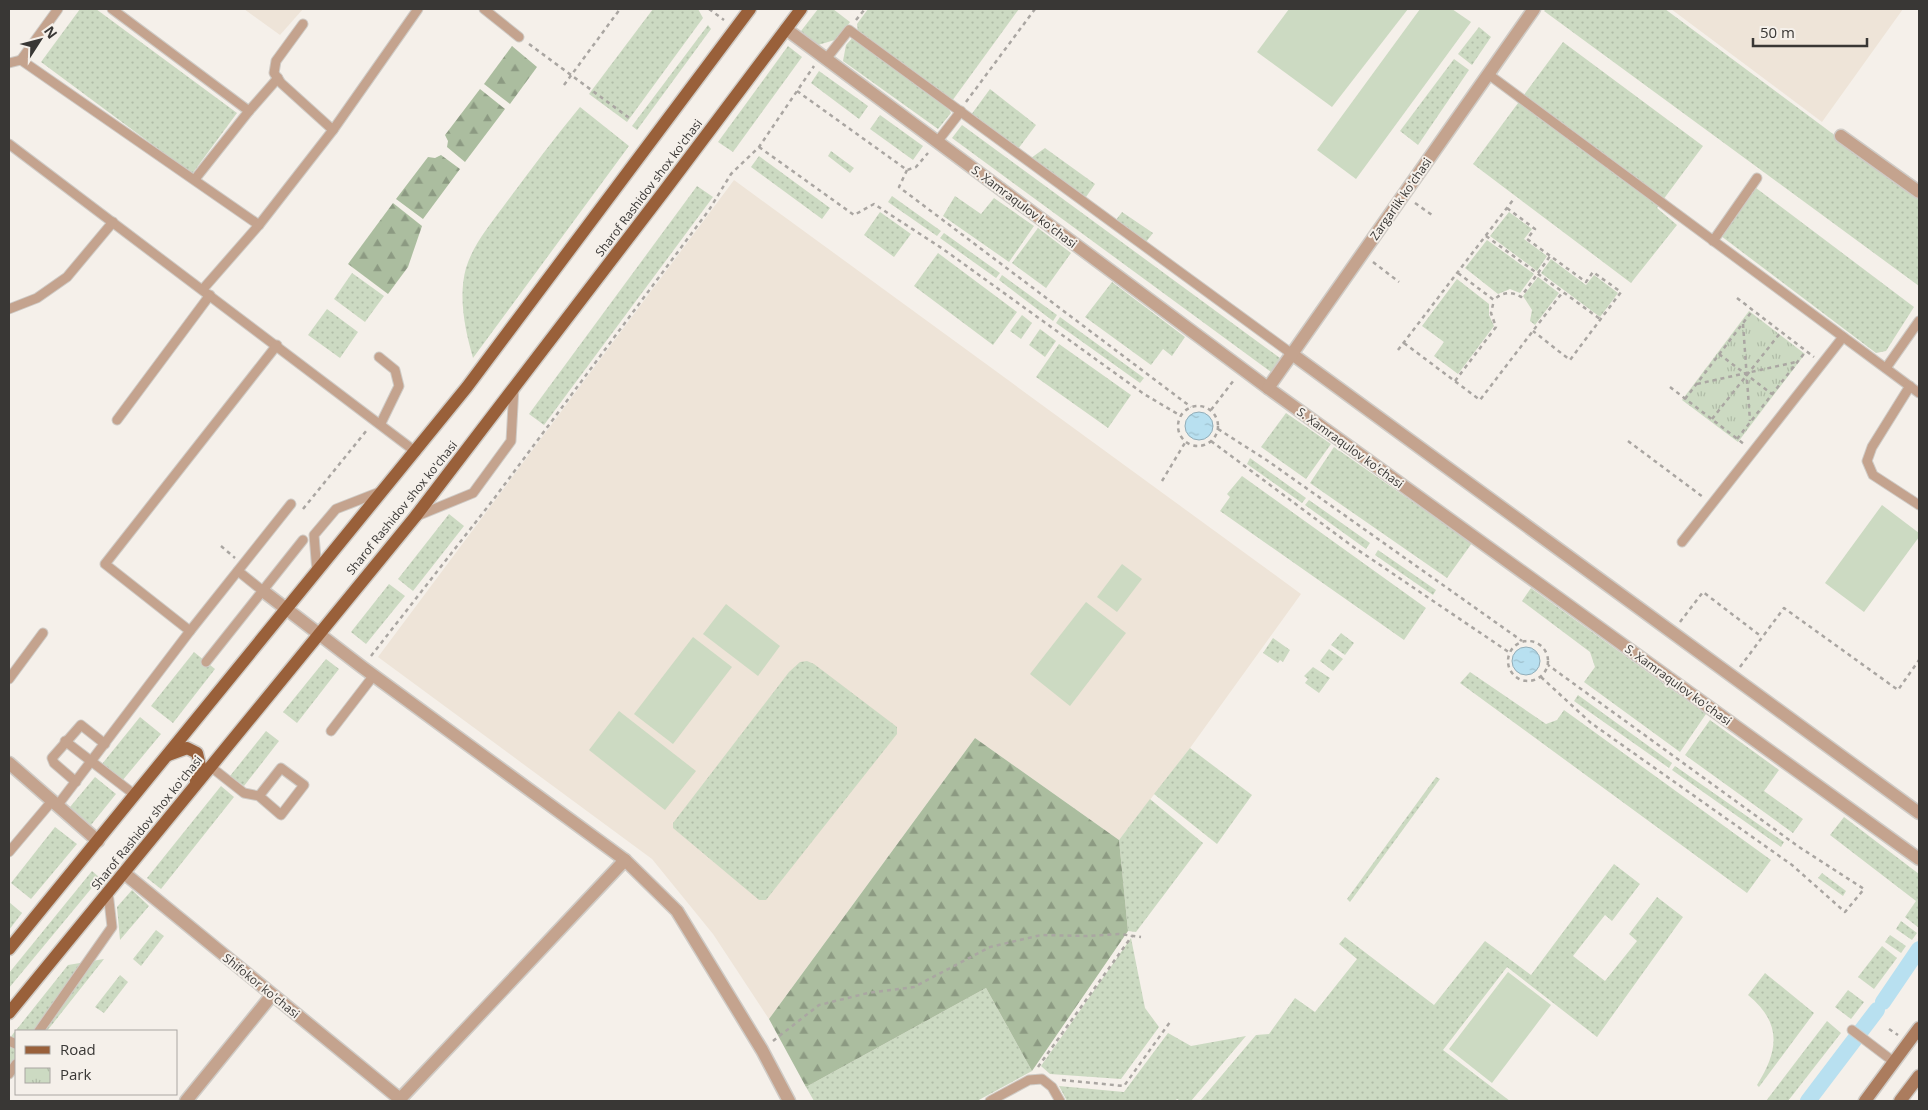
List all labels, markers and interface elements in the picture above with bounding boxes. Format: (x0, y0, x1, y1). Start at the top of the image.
north arrow (15, 15, 65, 65)
scale bar (1753, 15, 1867, 47)
text: N (40, 22, 62, 42)
text: 50 m (1760, 22, 1795, 42)
street label: Sharof Rashidov shox ko'chasi (591, 115, 706, 260)
street label: Zargarlik ko'chasi (1366, 154, 1435, 243)
street label: S. Xamraqulov ko'chasi (968, 161, 1080, 252)
street label: S. Xamraqulov ko'chasi (1294, 403, 1407, 492)
street label: Sharof Rashidov shox ko'chasi (342, 437, 461, 578)
street label: S. Xamraqulov ko'chasi (1622, 640, 1735, 729)
street label: Sharof Rashidov shox ko'chasi (87, 752, 206, 893)
street label: Shifokor ko'chasi (219, 949, 303, 1022)
legend (15, 1030, 178, 1095)
text: Road (60, 1039, 96, 1059)
text: Park (60, 1064, 91, 1084)

